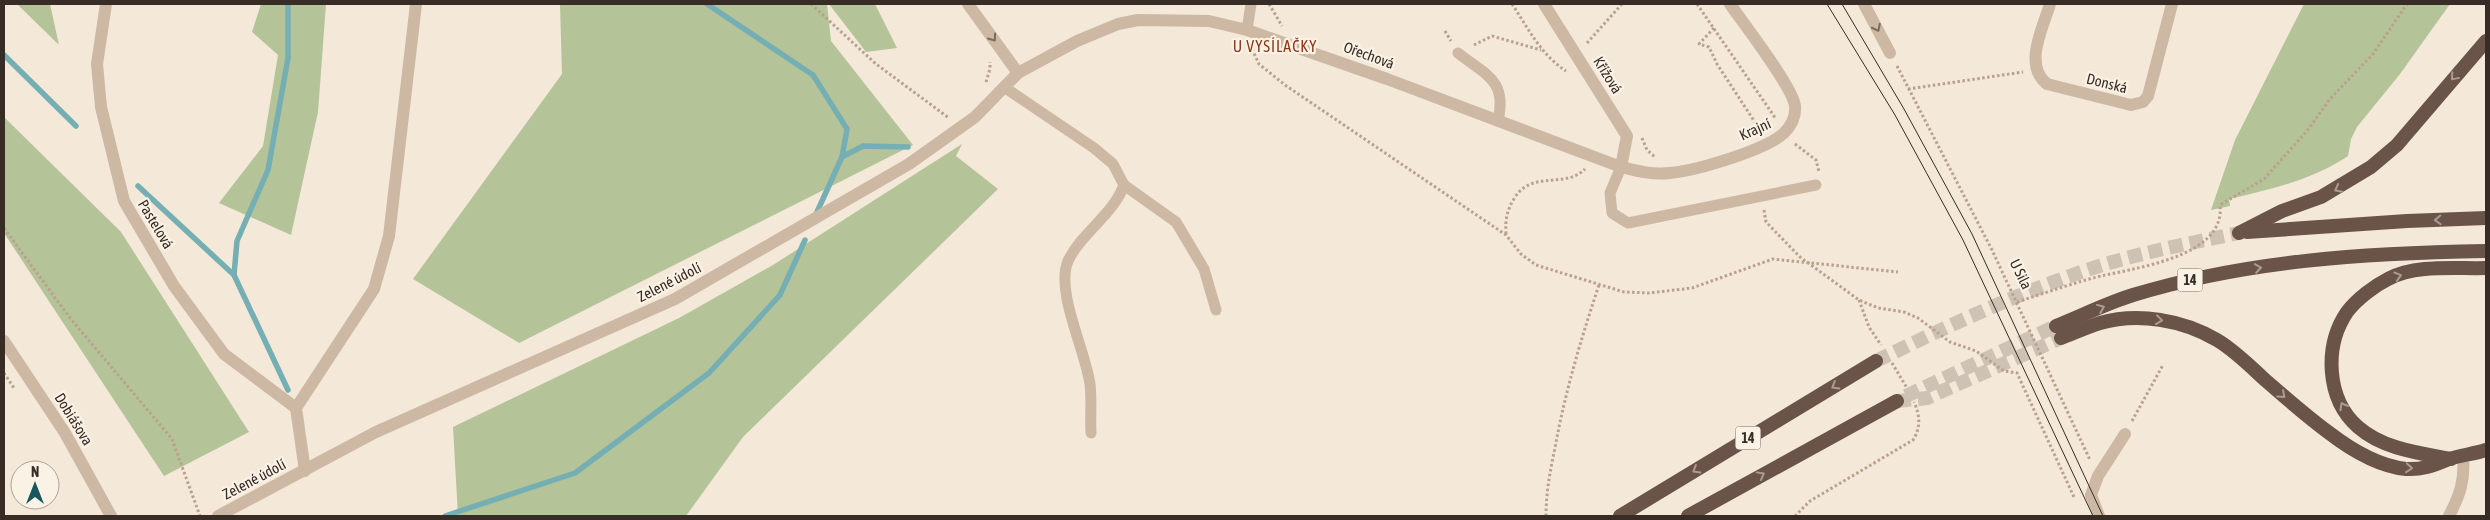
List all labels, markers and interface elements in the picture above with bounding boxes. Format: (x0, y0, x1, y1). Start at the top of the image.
one-way arrow (1871, 23, 1881, 32)
one-way arrow (987, 32, 996, 42)
district label: U VYSÍLAČKY (1233, 37, 1317, 55)
street label: Ořechová (1341, 38, 1397, 72)
street label: Křížová (1590, 53, 1626, 97)
street label: Donská (2085, 70, 2129, 96)
one-way arrow (2451, 72, 2460, 81)
street label: Krajní (1737, 114, 1774, 143)
one-way arrow (2334, 183, 2343, 193)
street label: Pastelová (135, 196, 177, 252)
one-way arrow (2433, 214, 2441, 225)
street label: U Sila (2006, 256, 2036, 292)
street label: Zelené údolí (634, 258, 704, 305)
one-way arrow (2254, 263, 2262, 273)
road number: 14 (2178, 268, 2202, 292)
one-way arrow (2393, 271, 2401, 281)
one-way arrow (2096, 304, 2105, 314)
one-way arrow (2155, 314, 2163, 325)
one-way arrow (1831, 380, 1840, 390)
one-way arrow (2276, 389, 2285, 398)
street label: Dobiášova (51, 390, 97, 448)
one-way arrow (2339, 402, 2349, 411)
road number: 14 (1736, 426, 1760, 449)
street label: Zelené údolí (219, 455, 289, 503)
north arrow (10, 460, 60, 510)
one-way arrow (2405, 462, 2413, 473)
text: N (31, 464, 39, 480)
one-way arrow (1692, 464, 1701, 474)
one-way arrow (1756, 471, 1765, 481)

